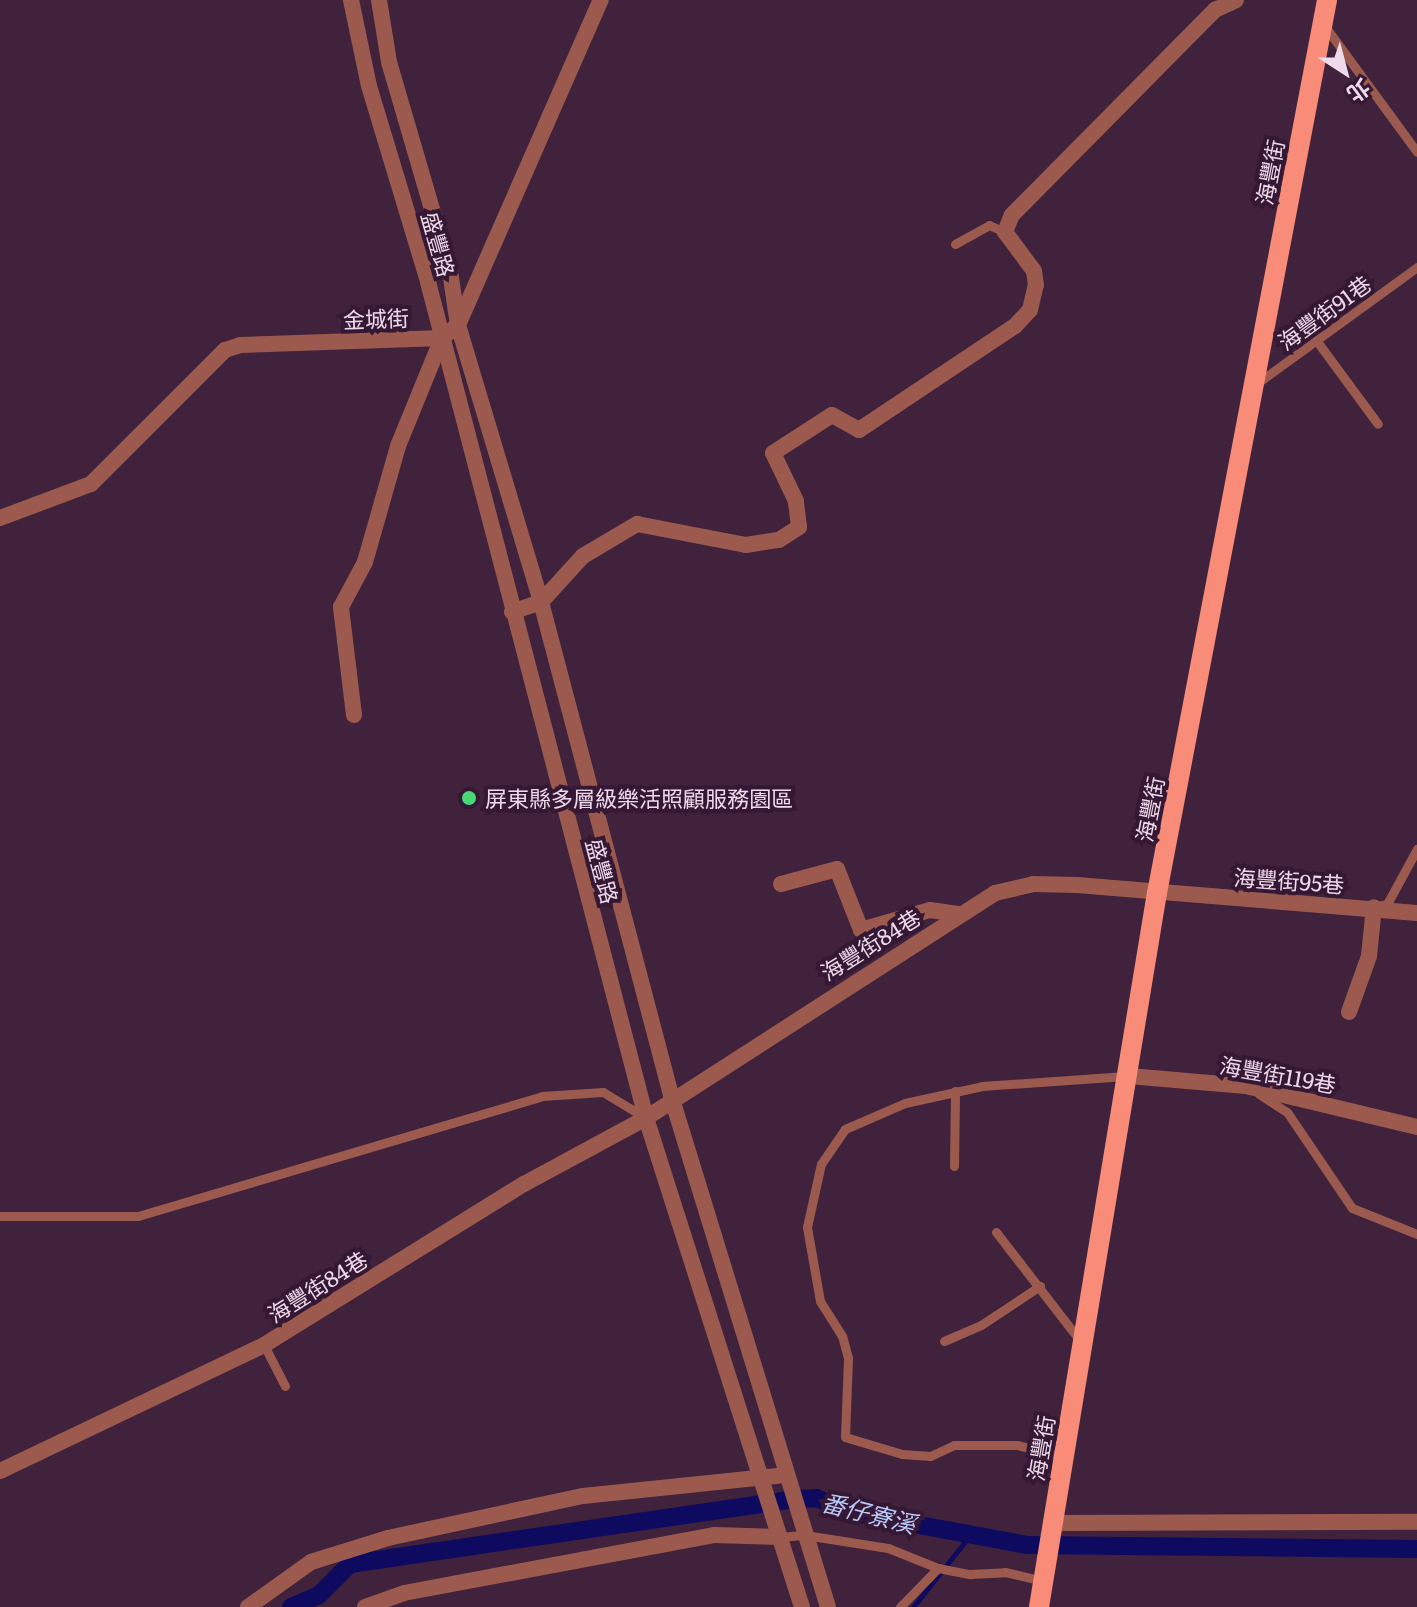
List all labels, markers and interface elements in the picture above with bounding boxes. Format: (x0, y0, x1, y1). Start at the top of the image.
north arrow (1305, 32, 1385, 112)
text: 北 (1341, 72, 1378, 112)
street label: 海豐街 (1250, 137, 1288, 207)
street label: 盛豐路 (417, 209, 461, 279)
street label: 海豐街91巷 (1272, 269, 1376, 355)
street label: 金城街 (343, 304, 409, 332)
street label: 海豐街 (1130, 774, 1168, 844)
place label: 屏東縣多層級樂活照顧服務園區 (485, 785, 793, 811)
marker: 屏東縣多層級樂活照顧服務園區 (460, 789, 478, 807)
street label: 盛豐路 (582, 836, 624, 906)
street label: 海豐街95巷 (1233, 863, 1345, 897)
street label: 海豐街84巷 (815, 903, 925, 985)
street label: 海豐街119巷 (1218, 1051, 1338, 1097)
street label: 海豐街84巷 (262, 1245, 372, 1327)
street label: 海豐街 (1021, 1413, 1059, 1483)
water label: 番仔寮溪 (819, 1486, 919, 1538)

